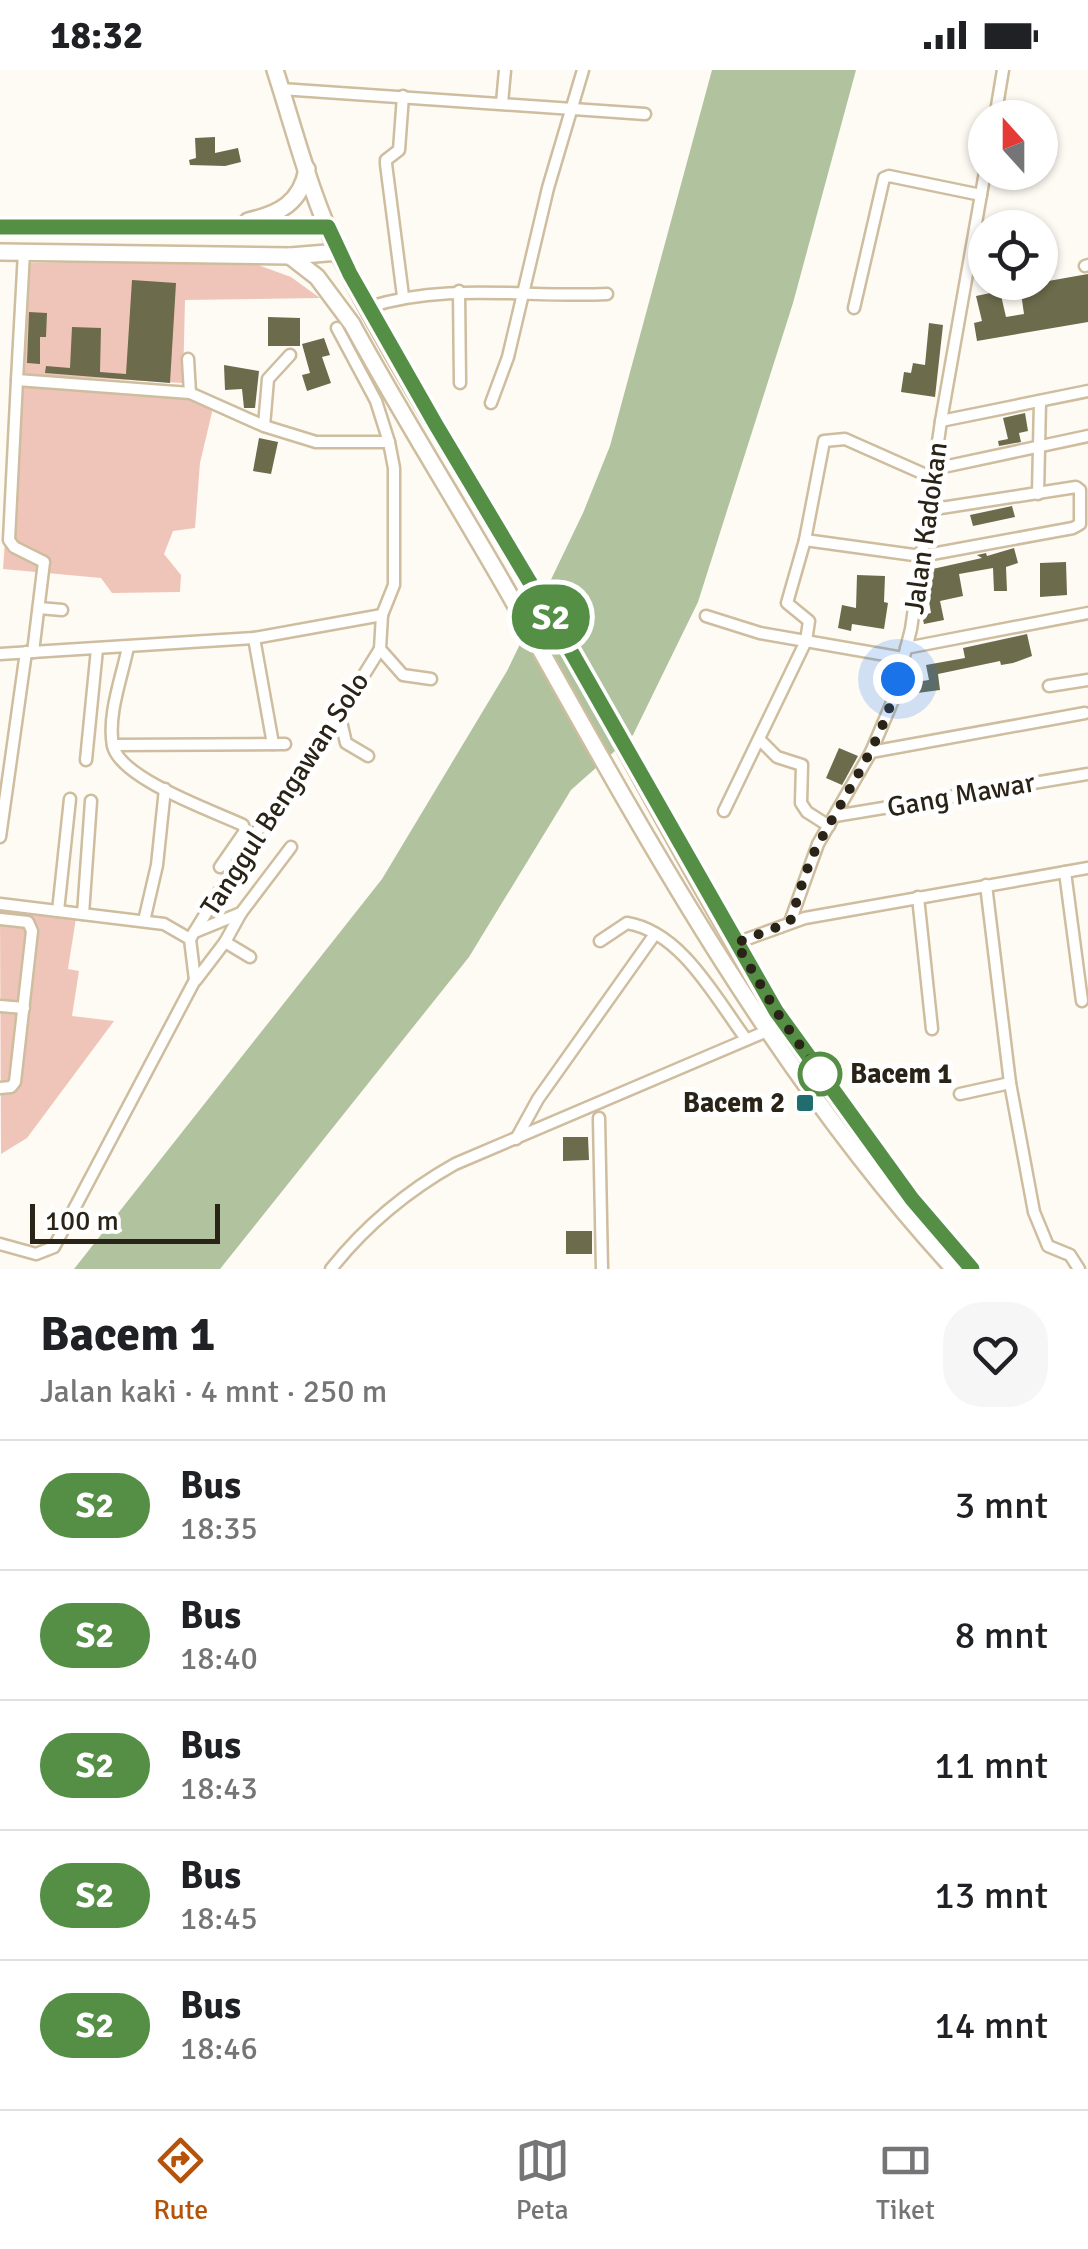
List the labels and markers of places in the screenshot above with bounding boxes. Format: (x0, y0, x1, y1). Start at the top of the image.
marker: Bacem 1 (799, 1053, 841, 1095)
place label: Bacem 1 (850, 1057, 952, 1091)
place label: Bacem 2 (683, 1086, 785, 1120)
marker: Bacem 2 (794, 1092, 816, 1114)

